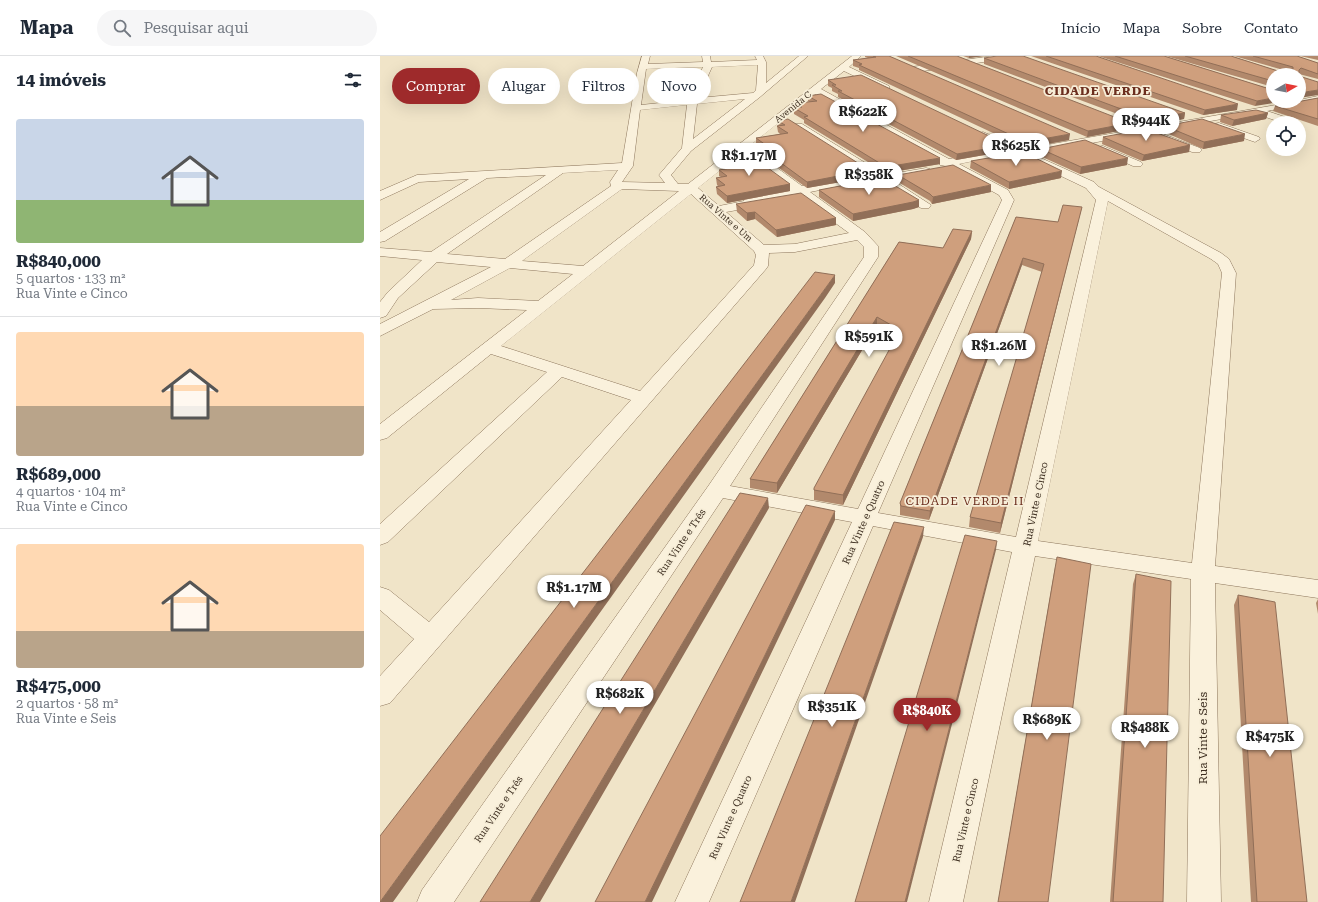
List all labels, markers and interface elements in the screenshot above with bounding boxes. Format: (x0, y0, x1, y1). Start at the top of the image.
search box (97, 10, 377, 46)
text: Mapa (20, 16, 73, 39)
icon: search (111, 17, 133, 39)
text: Pesquisar aqui (143, 19, 249, 37)
text: Início (1061, 20, 1101, 36)
text: Mapa (1123, 20, 1160, 36)
text: Sobre (1182, 20, 1222, 36)
text: Contato (1244, 20, 1298, 36)
chip: Comprar (392, 68, 480, 104)
chip: Alugar (488, 68, 560, 104)
chip: Filtros (568, 68, 639, 104)
chip: Novo (647, 68, 711, 104)
north arrow (1266, 68, 1306, 108)
map controls (1266, 68, 1306, 156)
icon: filters (342, 69, 364, 91)
text: 14 imóveis (16, 70, 106, 90)
district label: CIDADE VERDE (1045, 84, 1151, 98)
street label: Avenida C (773, 89, 814, 125)
pin: R$622K (830, 99, 896, 133)
text: R$622K (839, 104, 888, 119)
pin: R$944K (1113, 108, 1179, 142)
text: R$944K (1122, 113, 1171, 128)
button: locate (1266, 116, 1306, 156)
pin: R$625K (983, 133, 1049, 167)
text: R$625K (992, 138, 1041, 153)
pin: R$1.17M (712, 143, 786, 177)
icon: home (154, 145, 226, 217)
text: R$1.17M (721, 148, 777, 163)
pin: R$358K (836, 162, 902, 196)
text: R$358K (845, 167, 894, 182)
street label: Rua Vinte e Um (698, 192, 754, 244)
text: R$840,000 (16, 251, 101, 271)
text: 5 quartos · 133 m² (16, 271, 125, 286)
text: Rua Vinte e Cinco (16, 286, 128, 301)
pin: R$591K (836, 324, 902, 358)
text: R$591K (845, 329, 894, 344)
pin: R$1.26M (962, 333, 1036, 367)
text: R$1.26M (971, 338, 1027, 353)
icon: home (154, 358, 226, 430)
street label: Rua Vinte e Cinco (1021, 461, 1050, 547)
text: R$689,000 (16, 464, 101, 484)
street label: Rua Vinte e Quatro (840, 479, 887, 566)
text: 4 quartos · 104 m² (16, 484, 125, 499)
district label: CIDADE VERDE II (906, 494, 1024, 508)
text: Rua Vinte e Cinco (16, 499, 128, 514)
street label: Rua Vinte e Três (655, 507, 708, 578)
icon: home (154, 570, 226, 642)
pin: R$1.17M (537, 575, 611, 609)
text: R$1.17M (546, 580, 602, 595)
text: R$475,000 (16, 676, 101, 696)
pin: R$682K (587, 681, 653, 715)
text: R$682K (596, 686, 645, 701)
street label: Rua Vinte e Seis (1196, 691, 1210, 784)
pin: R$351K (799, 694, 865, 728)
text: 2 quartos · 58 m² (16, 696, 118, 711)
pin: R$840K (894, 698, 960, 732)
text: R$351K (808, 699, 857, 714)
text: R$840K (903, 703, 952, 718)
pin: R$689K (1014, 707, 1080, 741)
text: Rua Vinte e Seis (16, 711, 116, 726)
text: R$689K (1023, 712, 1072, 727)
pin: R$488K (1112, 715, 1178, 749)
text: R$488K (1121, 720, 1170, 735)
pin: R$475K (1237, 724, 1303, 758)
text: R$475K (1246, 729, 1295, 744)
street label: Rua Vinte e Três (472, 774, 525, 845)
street label: Rua Vinte e Quatro (707, 774, 754, 861)
street label: Rua Vinte e Cinco (950, 777, 981, 863)

